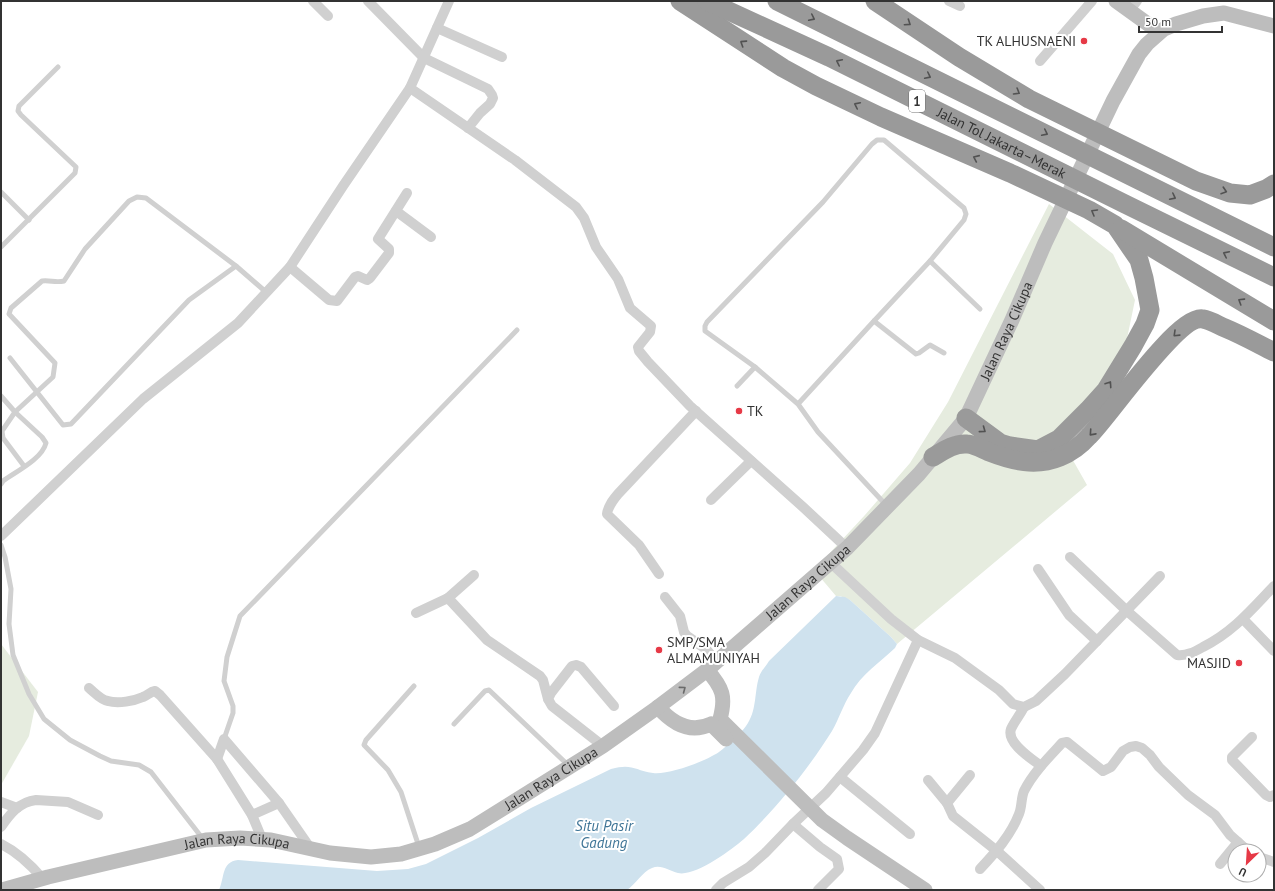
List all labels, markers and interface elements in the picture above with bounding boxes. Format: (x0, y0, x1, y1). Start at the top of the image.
scale bar (1139, 8, 1222, 34)
one-way arrow (808, 13, 815, 21)
text: 50 m (1145, 14, 1171, 29)
one-way arrow (903, 18, 910, 25)
place label: TK ALHUSNAENI (977, 32, 1076, 50)
marker: TK ALHUSNAENI (1079, 36, 1089, 46)
one-way arrow (740, 40, 747, 47)
one-way arrow (836, 59, 843, 67)
one-way arrow (924, 71, 932, 78)
one-way arrow (1013, 88, 1020, 95)
road number: 1 (909, 90, 925, 112)
one-way arrow (854, 102, 861, 110)
street label: Jalan Tol Jakarta–Merak (933, 103, 1069, 182)
one-way arrow (1041, 128, 1048, 136)
one-way arrow (972, 155, 979, 163)
one-way arrow (1220, 186, 1227, 195)
one-way arrow (1169, 192, 1176, 200)
one-way arrow (1091, 210, 1098, 217)
one-way arrow (1223, 251, 1231, 259)
street label: Jalan Raya Cikupa (976, 279, 1036, 384)
one-way arrow (1238, 298, 1245, 305)
one-way arrow (1173, 329, 1181, 337)
one-way arrow (1105, 382, 1112, 389)
place label: TK (747, 402, 764, 420)
marker: TK (734, 406, 744, 416)
one-way arrow (979, 425, 986, 432)
one-way arrow (1089, 428, 1096, 436)
street label: Jalan Raya Cikupa (761, 540, 854, 624)
place label: SMP/SMA ALMAMUNIYAH (667, 633, 760, 667)
marker: SMP/SMA ALMAMUNIYAH (654, 645, 664, 655)
place label: MASJID (1187, 654, 1231, 672)
marker: MASJID (1234, 658, 1244, 668)
one-way arrow (679, 686, 686, 693)
street label: Jalan Raya Cikupa (500, 743, 601, 815)
water label: Situ Pasir Gadung (575, 816, 634, 852)
street label: Jalan Raya Cikupa (181, 829, 292, 854)
north arrow (1227, 843, 1267, 883)
text: U (1237, 864, 1249, 880)

